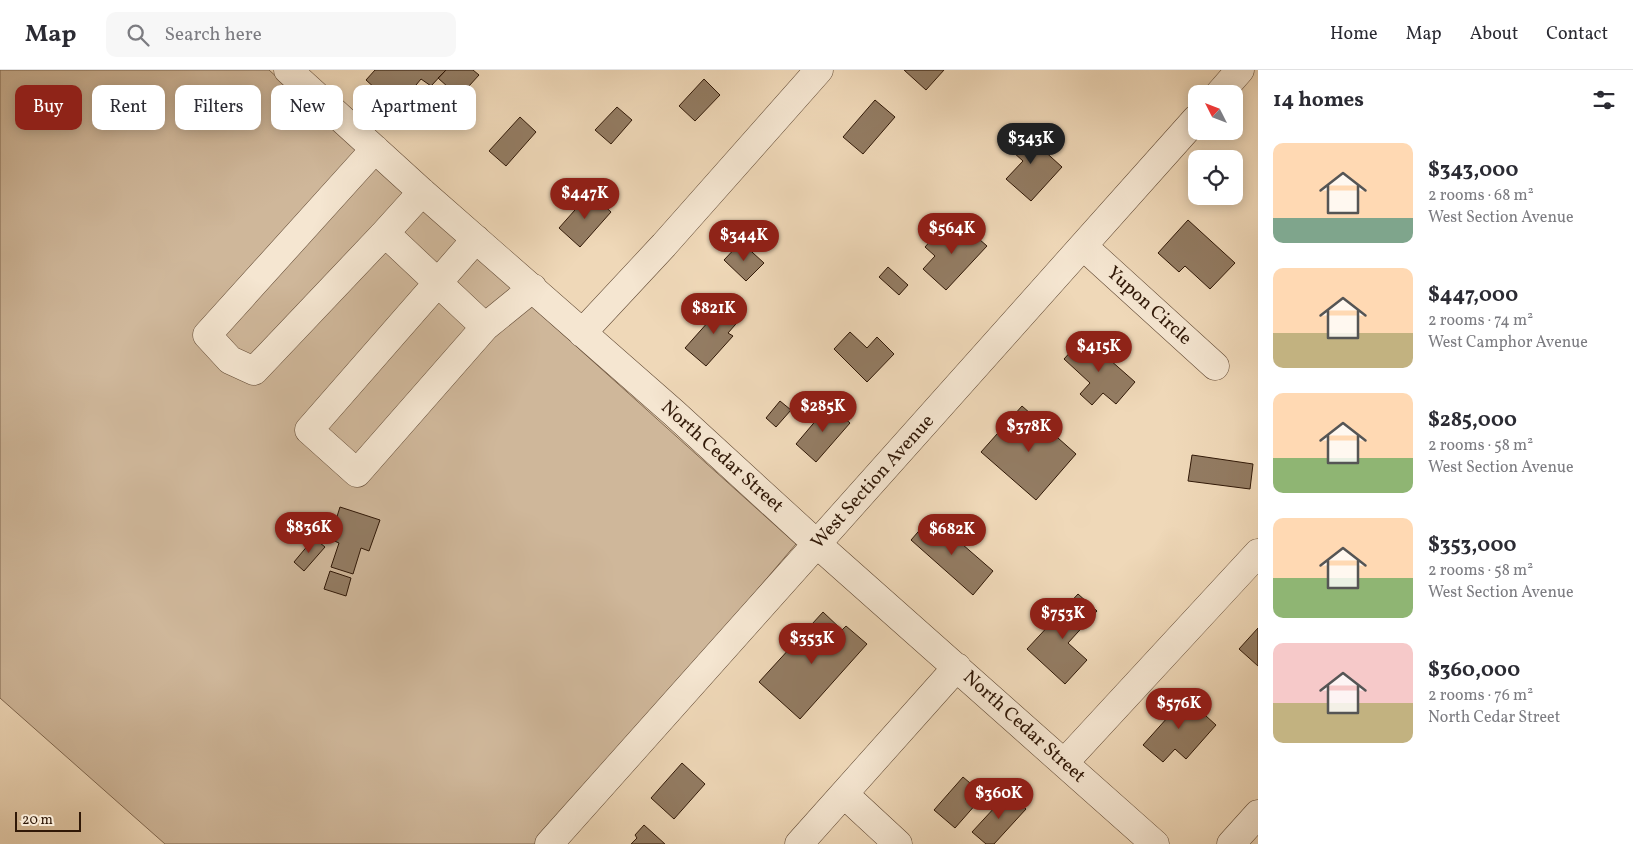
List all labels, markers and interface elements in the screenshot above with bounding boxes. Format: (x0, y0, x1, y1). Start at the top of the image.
search box (106, 12, 456, 57)
text: Map (25, 18, 76, 52)
icon: search (124, 21, 152, 49)
text: Search here (164, 22, 262, 48)
text: Home (1330, 22, 1378, 47)
text: Map (1406, 22, 1442, 47)
text: About (1470, 22, 1518, 47)
text: Contact (1546, 22, 1608, 47)
chip: Buy (15, 85, 82, 130)
chip: Rent (92, 85, 165, 130)
chip: Filters (175, 85, 261, 130)
chip: New (271, 85, 343, 130)
chip: Apartment (353, 85, 476, 130)
north arrow (1188, 85, 1242, 140)
map controls (1188, 85, 1243, 205)
text: 14 homes (1273, 86, 1364, 115)
icon: filters (1590, 86, 1618, 114)
pin: $343K (996, 122, 1066, 165)
text: $343K (1008, 128, 1054, 150)
button: locate (1188, 150, 1243, 205)
text: $343,000 (1428, 156, 1518, 185)
icon: home (1313, 163, 1373, 223)
pin: $447K (550, 178, 620, 220)
text: $447K (561, 183, 609, 205)
text: 2 rooms · 68 m² (1428, 185, 1534, 207)
text: West Section Avenue (1428, 207, 1574, 229)
pin: $564K (917, 212, 987, 255)
text: $564K (929, 218, 975, 240)
pin: $344K (709, 220, 779, 262)
text: $344K (720, 225, 768, 247)
street label: Yupon Circle (1101, 261, 1197, 351)
text: $447,000 (1428, 281, 1518, 310)
icon: home (1313, 288, 1373, 348)
pin: $821K (679, 292, 749, 335)
text: $821K (692, 298, 736, 320)
text: 2 rooms · 74 m² (1428, 310, 1533, 332)
pin: $415K (1064, 330, 1134, 373)
text: West Camphor Avenue (1428, 332, 1588, 354)
text: $415K (1077, 336, 1121, 358)
pin: $285K (788, 390, 858, 433)
street label: North Cedar Street (655, 395, 789, 519)
text: $285K (801, 396, 845, 418)
text: $285,000 (1428, 406, 1517, 435)
street label: West Section Avenue (805, 409, 941, 555)
pin: $378K (994, 410, 1064, 453)
icon: home (1313, 413, 1373, 473)
text: $378K (1007, 416, 1051, 438)
text: 2 rooms · 58 m² (1428, 435, 1533, 457)
text: West Section Avenue (1428, 457, 1574, 479)
pin: $836K (274, 512, 344, 554)
pin: $682K (917, 514, 987, 556)
text: $836K (286, 517, 332, 539)
text: $682K (929, 519, 975, 541)
text: $353,000 (1428, 531, 1517, 560)
icon: home (1313, 538, 1373, 598)
text: 2 rooms · 58 m² (1428, 560, 1533, 582)
text: West Section Avenue (1428, 582, 1574, 604)
pin: $753K (1028, 598, 1098, 640)
text: $753K (1041, 603, 1085, 625)
pin: $353K (777, 622, 847, 665)
text: $353K (790, 628, 834, 650)
text: $360,000 (1428, 656, 1520, 685)
icon: home (1313, 663, 1373, 723)
street label: North Cedar Street (957, 665, 1091, 789)
text: 2 rooms · 76 m² (1428, 685, 1533, 707)
pin: $576K (1144, 688, 1214, 730)
text: $576K (1157, 693, 1201, 715)
text: North Cedar Street (1428, 707, 1560, 729)
pin: $360K (964, 778, 1034, 820)
text: $360K (975, 783, 1023, 805)
scale bar (15, 809, 81, 832)
text: 20 m (22, 811, 53, 830)

